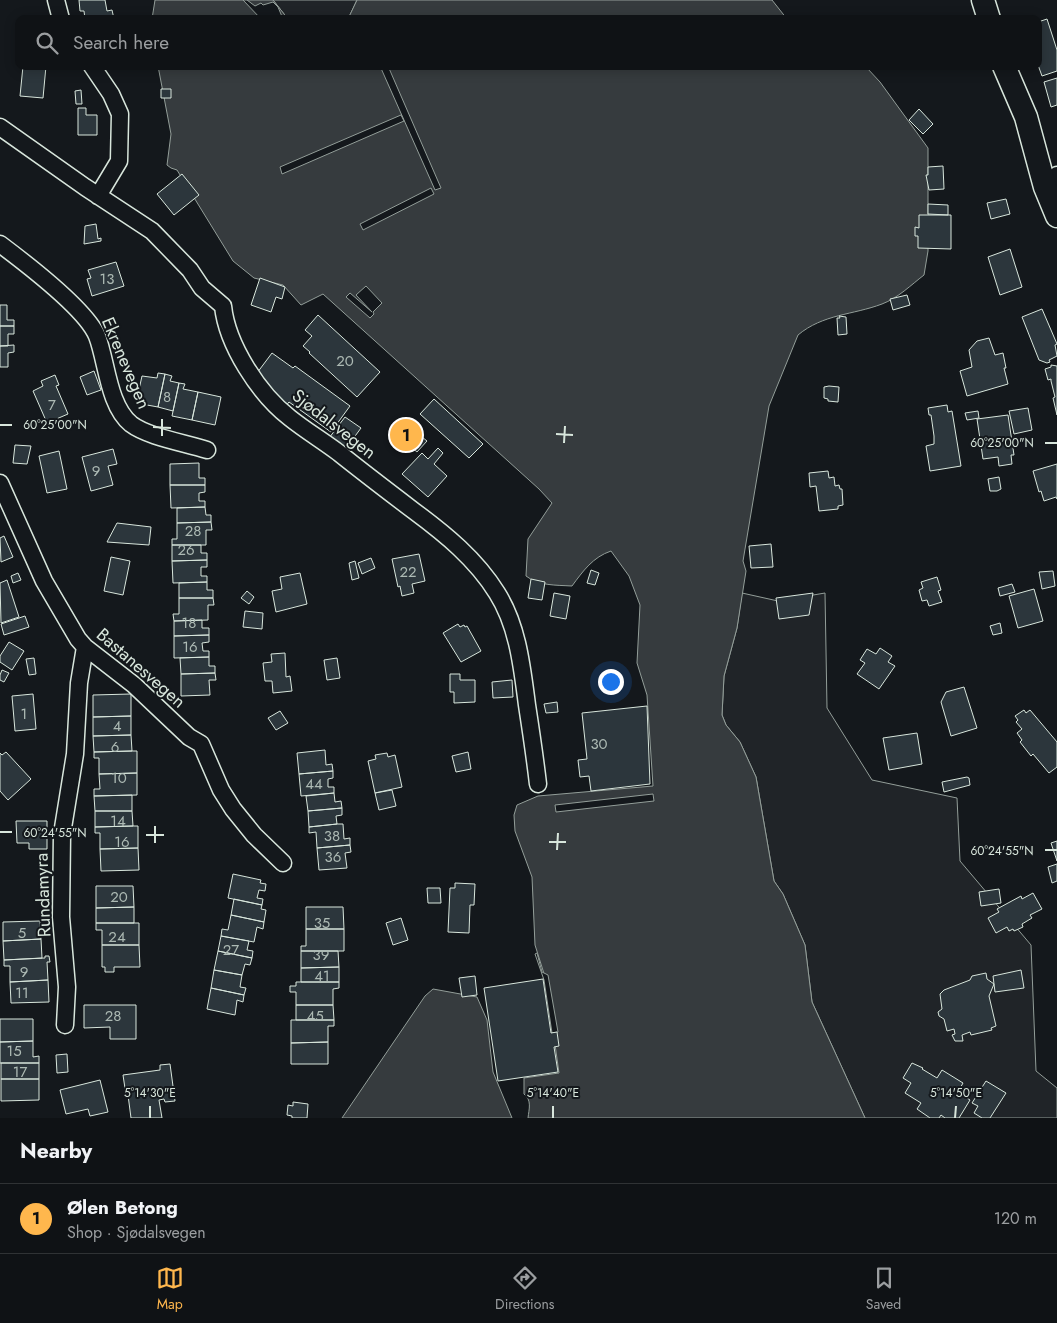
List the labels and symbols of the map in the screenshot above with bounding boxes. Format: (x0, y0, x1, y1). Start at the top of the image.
house number: 13 (100, 268, 114, 290)
street label: Ekrenevegen (95, 313, 157, 413)
house number: 20 (336, 350, 354, 372)
street label: Sjødalsvegen (286, 383, 382, 465)
house number: 8 (163, 386, 171, 408)
house number: 7 (48, 394, 56, 416)
text: 60°25'00"N (23, 416, 87, 434)
pin: 1 (390, 416, 422, 454)
text: 60°25'00"N (970, 434, 1034, 452)
house number: 9 (92, 460, 100, 482)
house number: 28 (185, 520, 201, 542)
house number: 26 (177, 539, 195, 561)
house number: 22 (399, 561, 417, 583)
house number: 18 (182, 612, 196, 634)
street label: Bastanesvegen (91, 622, 191, 714)
house number: 16 (182, 636, 198, 658)
your location (598, 669, 624, 695)
house number: 1 (21, 703, 27, 725)
house number: 4 (113, 715, 122, 737)
house number: 30 (590, 733, 608, 755)
house number: 6 (111, 736, 119, 758)
house number: 10 (111, 767, 127, 789)
house number: 44 (305, 773, 323, 795)
house number: 14 (110, 810, 126, 832)
text: 60°24'55"N (23, 824, 87, 842)
house number: 38 (324, 825, 340, 847)
house number: 16 (114, 831, 130, 853)
text: 60°24'55"N (970, 842, 1034, 860)
house number: 36 (325, 846, 341, 868)
street label: Rundamyra (29, 852, 57, 938)
house number: 20 (110, 886, 128, 908)
house number: 35 (314, 912, 330, 934)
house number: 5 (18, 922, 26, 944)
house number: 24 (108, 926, 126, 948)
house number: 27 (223, 939, 239, 961)
house number: 39 (313, 944, 329, 966)
house number: 9 (20, 961, 28, 983)
house number: 41 (314, 965, 330, 987)
house number: 11 (15, 982, 29, 1004)
house number: 28 (105, 1005, 121, 1027)
house number: 45 (306, 1005, 324, 1027)
house number: 15 (6, 1040, 22, 1062)
house number: 17 (13, 1061, 27, 1083)
text: 5°14'30"E (124, 1084, 176, 1102)
text: 5°14'40"E (527, 1084, 579, 1102)
text: 5°14'50"E (930, 1084, 982, 1102)

